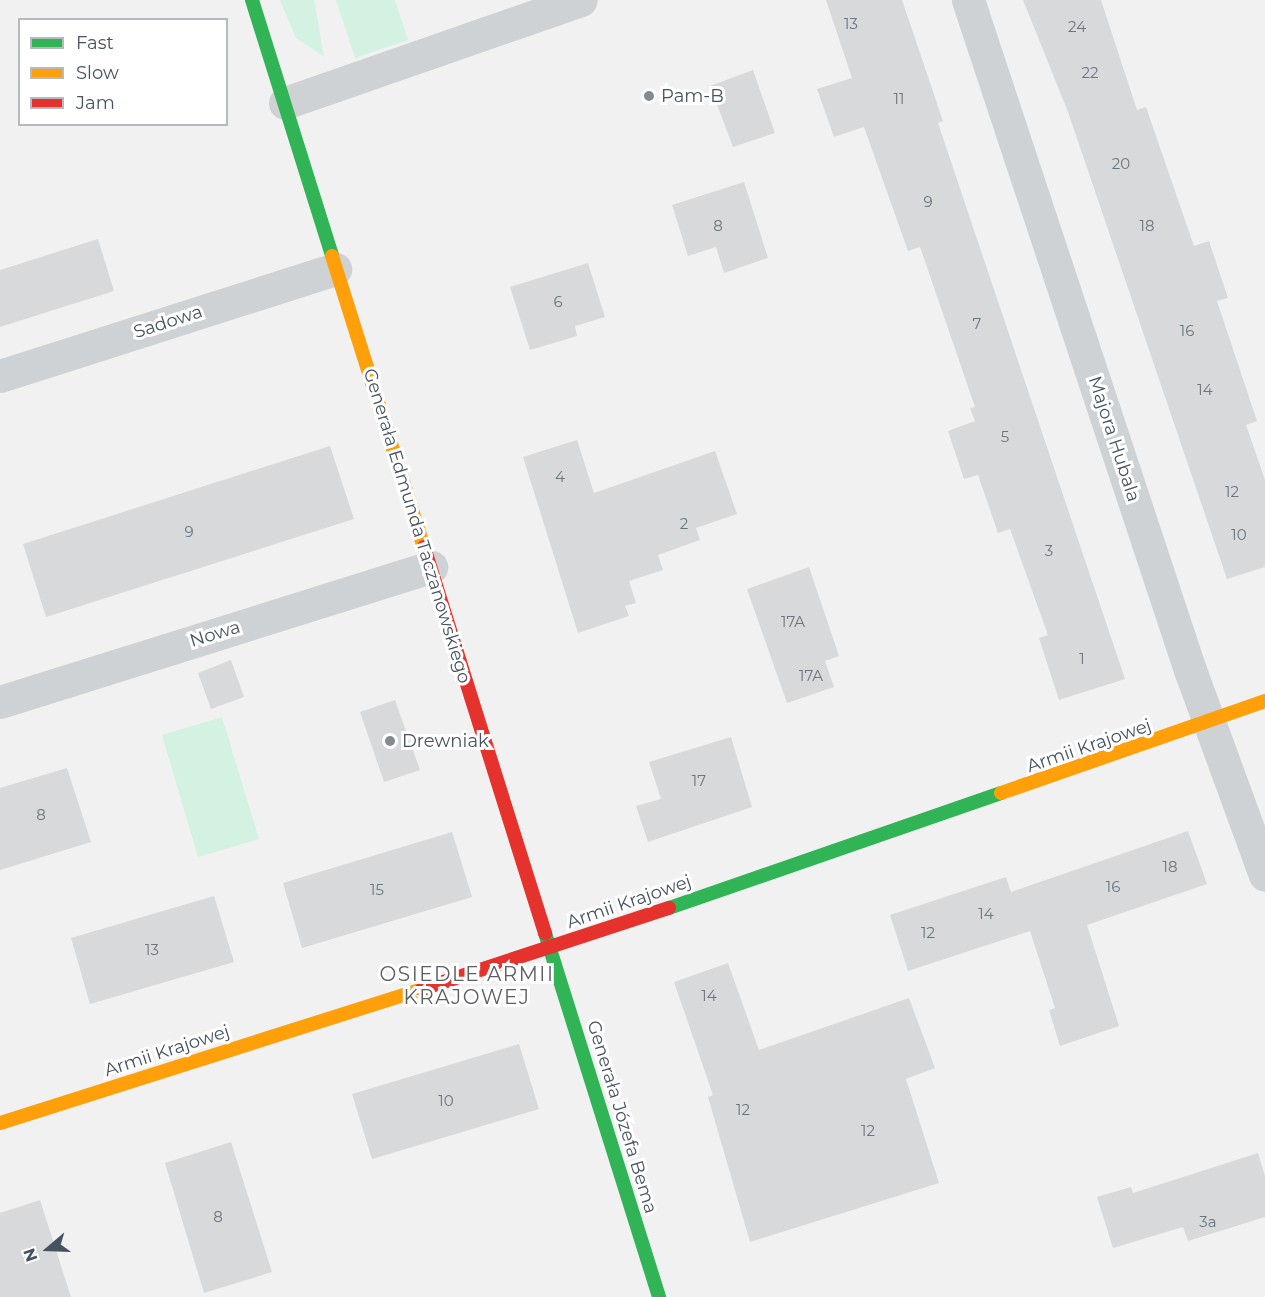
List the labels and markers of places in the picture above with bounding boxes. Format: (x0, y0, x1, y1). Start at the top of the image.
place label: Pam-B (661, 85, 724, 107)
marker: Pam-B (642, 89, 656, 103)
place label: Drewniak (402, 730, 489, 752)
marker: Drewniak (383, 734, 397, 748)

